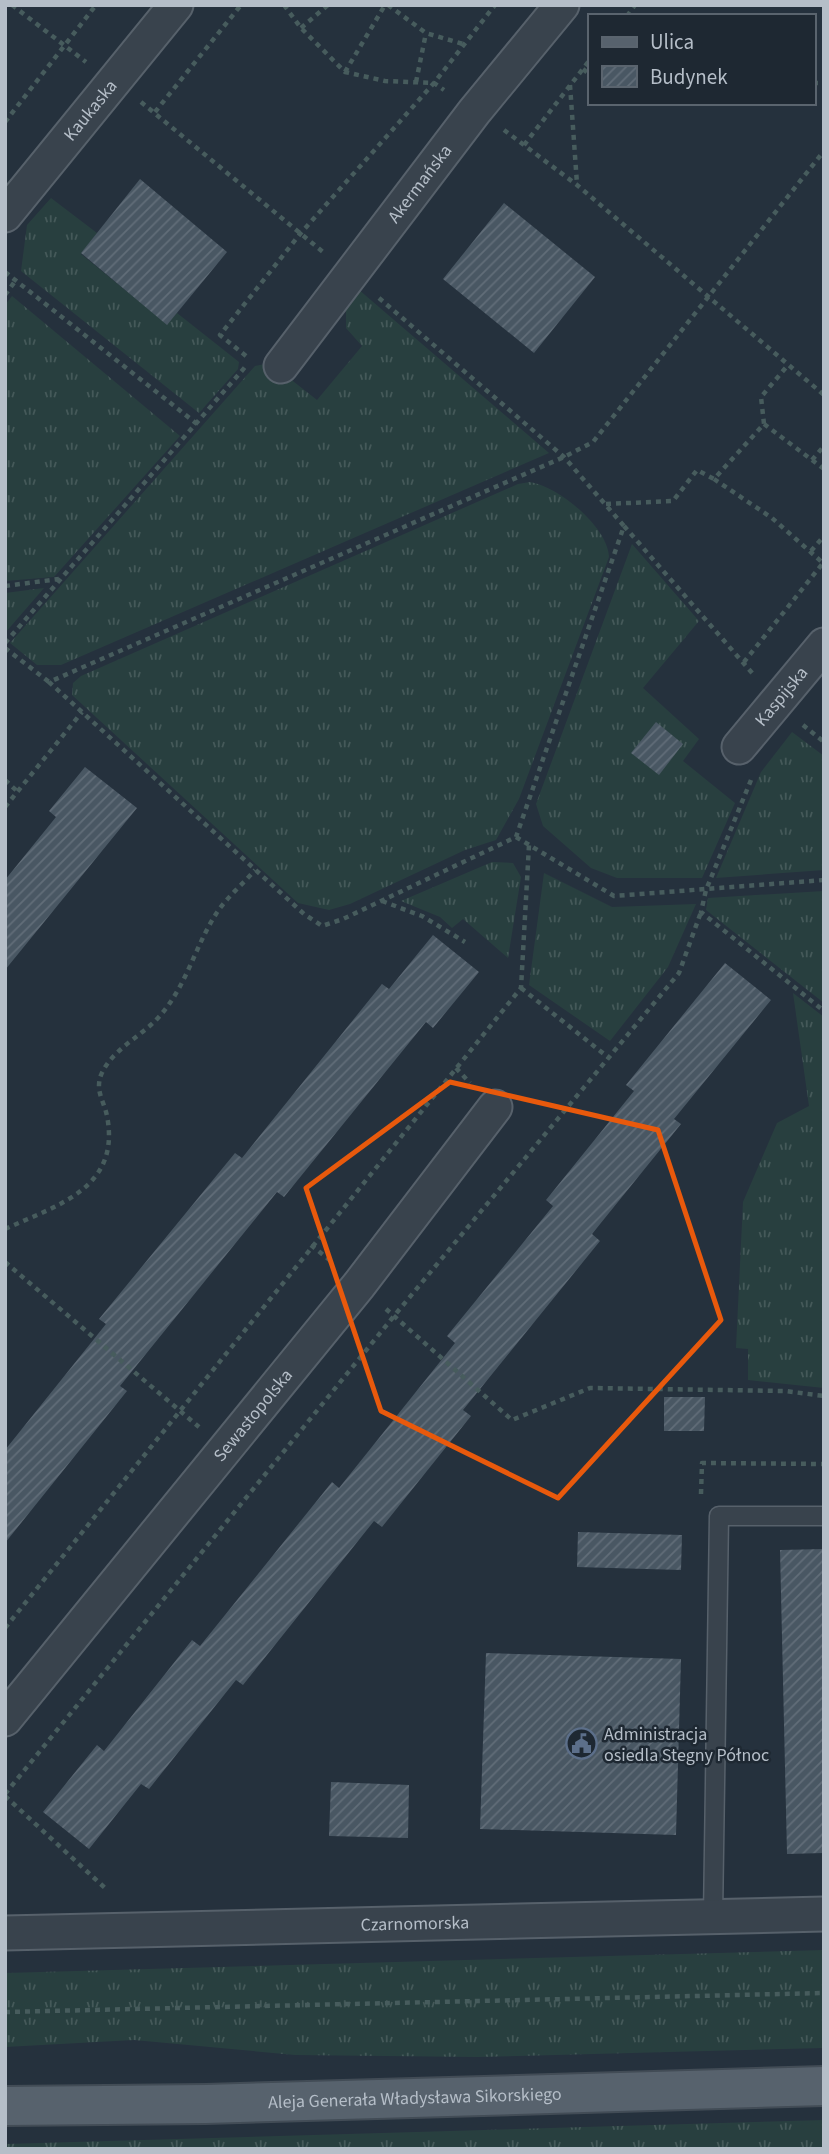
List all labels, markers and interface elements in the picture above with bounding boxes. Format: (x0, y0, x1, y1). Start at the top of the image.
legend (588, 14, 815, 105)
text: Ulica (650, 27, 694, 57)
text: Budynek (650, 62, 728, 92)
street label: Kaukaska (58, 74, 123, 146)
street label: Akermańska (382, 139, 458, 228)
street label: Kaspijska (749, 661, 814, 732)
street label: Sewastopolska (207, 1364, 298, 1467)
place label: Administracja osiedla Stegny Północ (604, 1722, 769, 1768)
public building icon: Administracja osiedla Stegny Północ (564, 1727, 598, 1761)
street label: Czarnomorska (360, 1910, 470, 1937)
street label: Aleja Generała Władysława Sikorskiego (268, 2081, 562, 2115)

